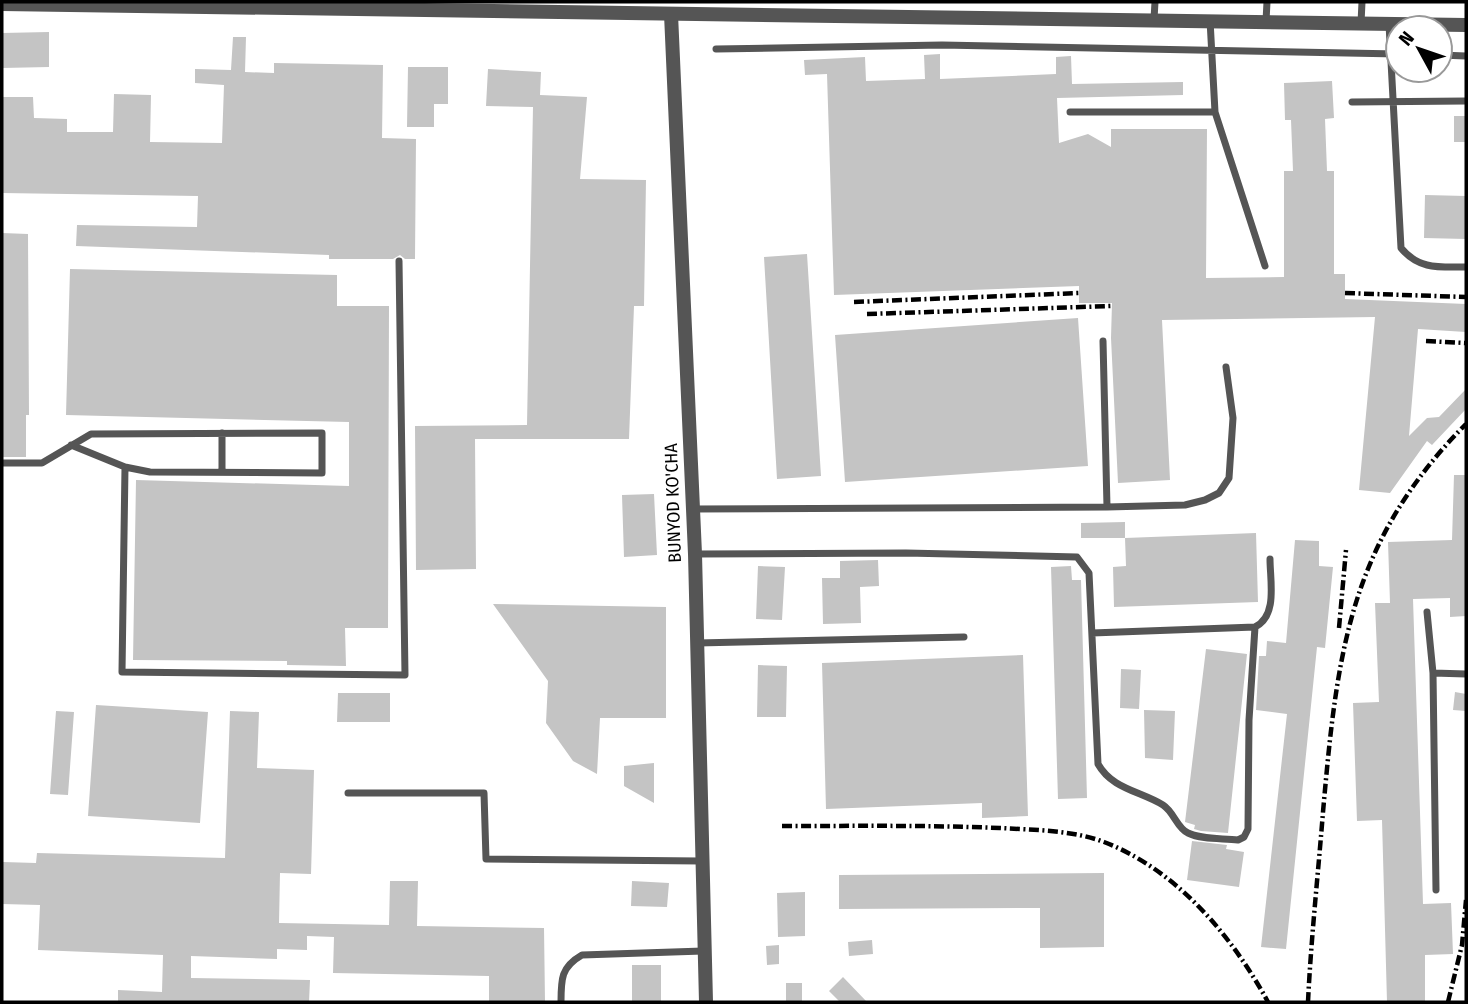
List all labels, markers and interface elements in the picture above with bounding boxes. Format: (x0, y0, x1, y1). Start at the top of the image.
north arrow (1384, 14, 1454, 84)
text: N (1394, 27, 1419, 50)
street label: BUNYOD KO'CHA (660, 442, 686, 563)

